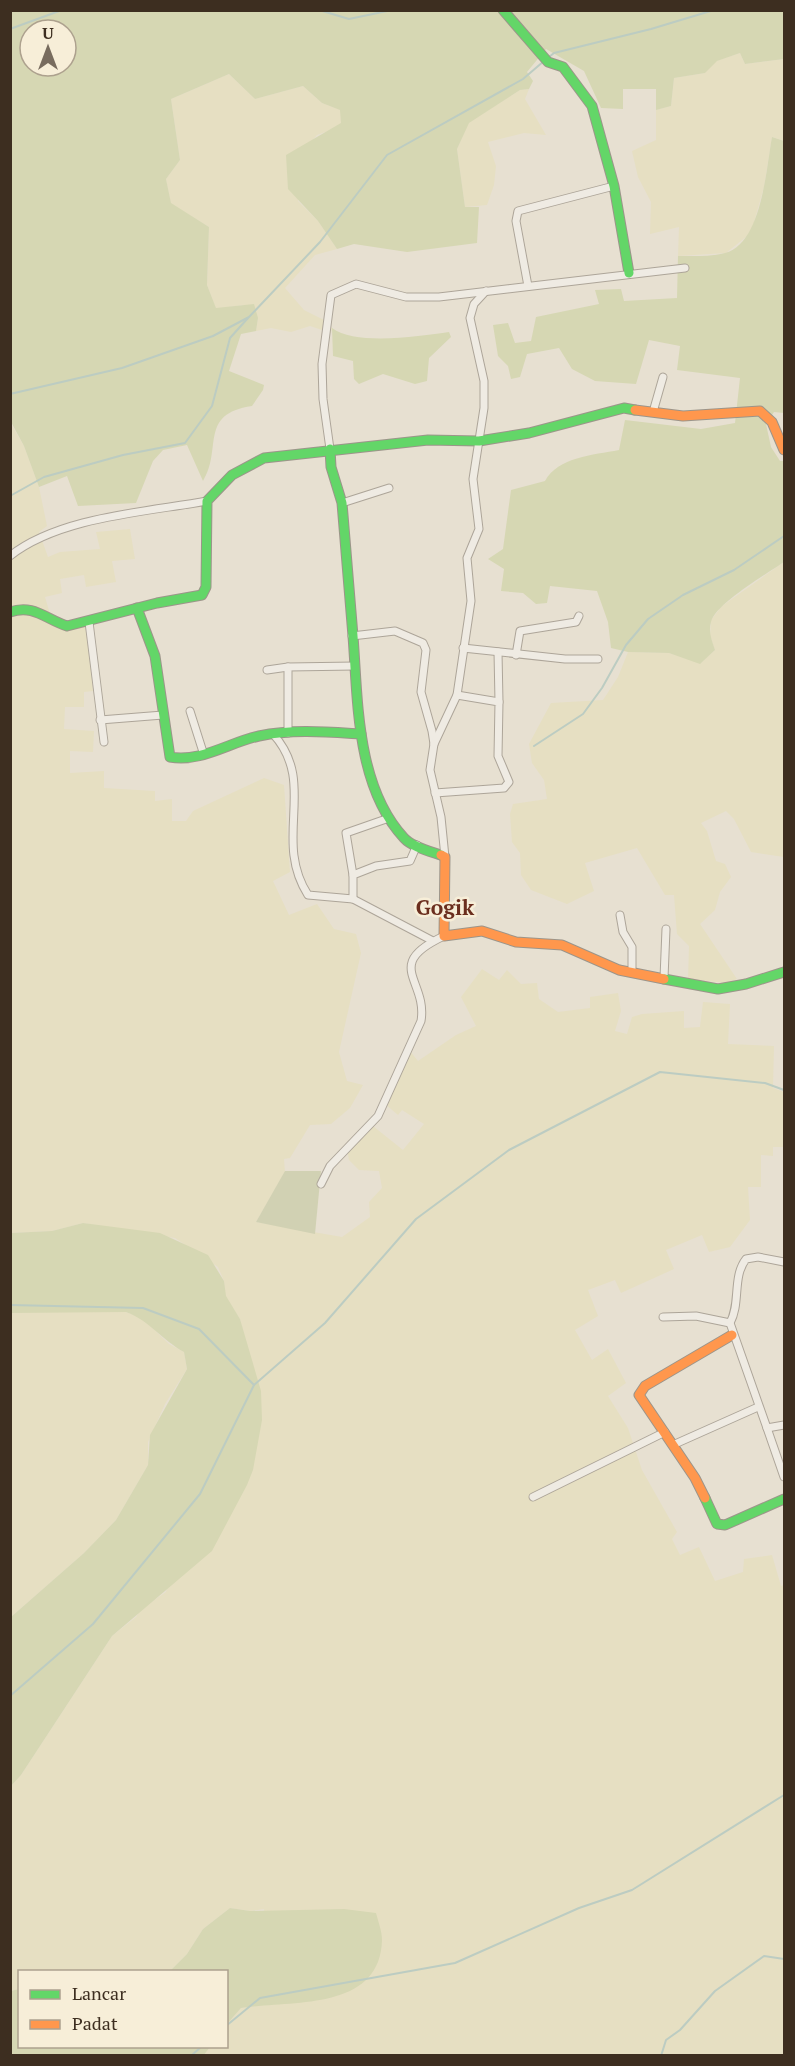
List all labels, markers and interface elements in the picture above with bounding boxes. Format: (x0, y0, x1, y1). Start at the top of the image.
north arrow (18, 18, 78, 78)
text: U (42, 22, 54, 44)
district label: Gogik (416, 893, 475, 921)
legend (18, 1970, 228, 2048)
text: Lancar (72, 1981, 126, 2005)
text: Padat (72, 2011, 118, 2035)

